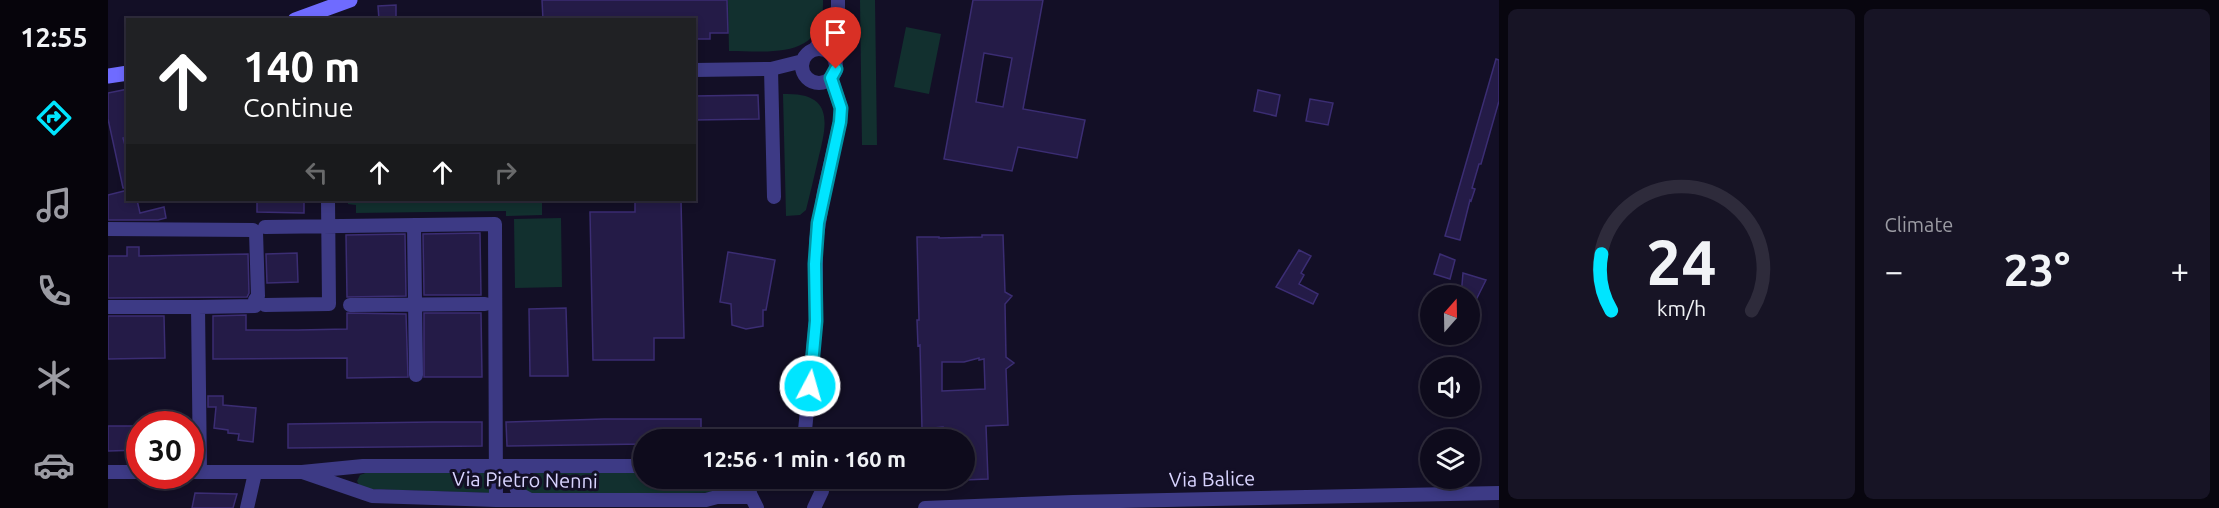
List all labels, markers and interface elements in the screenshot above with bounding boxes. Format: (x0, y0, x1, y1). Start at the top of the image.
pin (810, 7, 861, 69)
icon: arrive (819, 16, 852, 49)
text: 12:55 (20, 22, 88, 52)
icon: ahead (144, 42, 222, 120)
text: 140 m (243, 43, 360, 90)
text: Continue (243, 92, 354, 122)
icon: directions (33, 97, 75, 139)
icon: left (300, 156, 333, 189)
icon: ahead (363, 156, 396, 189)
icon: ahead (426, 156, 459, 189)
icon: right (489, 156, 522, 189)
icon: music (33, 184, 75, 226)
text: Climate (1885, 213, 1953, 236)
text: 24 (1646, 227, 1716, 297)
text: 23° (2003, 244, 2070, 295)
text: − (1885, 252, 1903, 289)
text: + (2170, 252, 2189, 289)
icon: phone (33, 270, 75, 312)
north arrow (1420, 285, 1480, 345)
map controls (1420, 285, 1480, 489)
text: km/h (1656, 296, 1706, 320)
position arrow (778, 354, 842, 418)
icon: climate (33, 357, 75, 399)
button: sound (1420, 357, 1480, 417)
speed limit sign: 30 (126, 411, 204, 489)
button: layers (1420, 429, 1480, 489)
icon: car (33, 444, 75, 486)
text: 12:56 · 1 min · 160 m (702, 446, 906, 471)
street label: Via Balice (1169, 466, 1255, 491)
street label: Via Pietro Nenni (452, 467, 598, 492)

